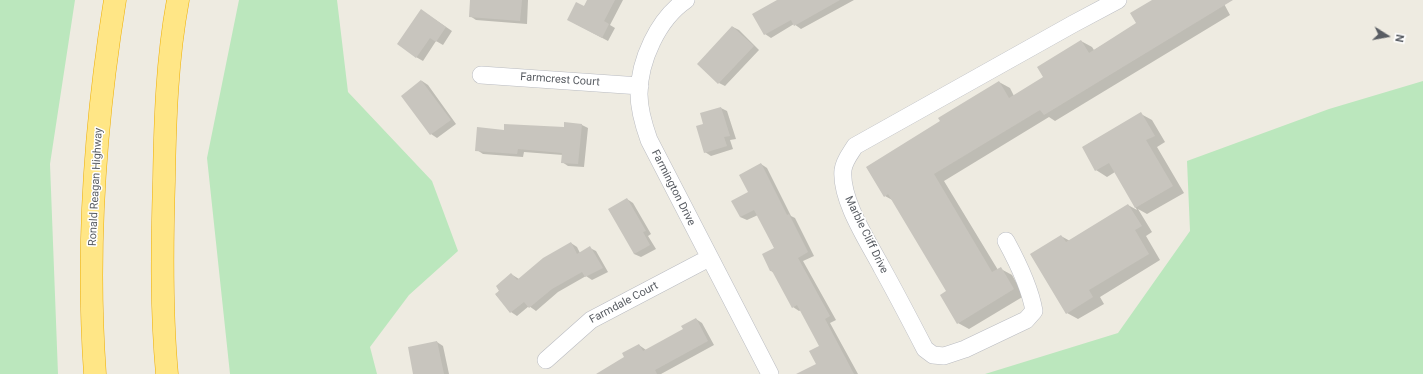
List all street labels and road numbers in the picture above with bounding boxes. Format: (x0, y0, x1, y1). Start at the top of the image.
street label: Farmcrest Court (520, 71, 600, 89)
street label: Ronald Reagan Highway (86, 128, 106, 246)
street label: Farmington Drive (648, 148, 698, 228)
street label: Marble Cliff Drive (842, 194, 890, 276)
street label: Farmdale Court (587, 279, 661, 327)

